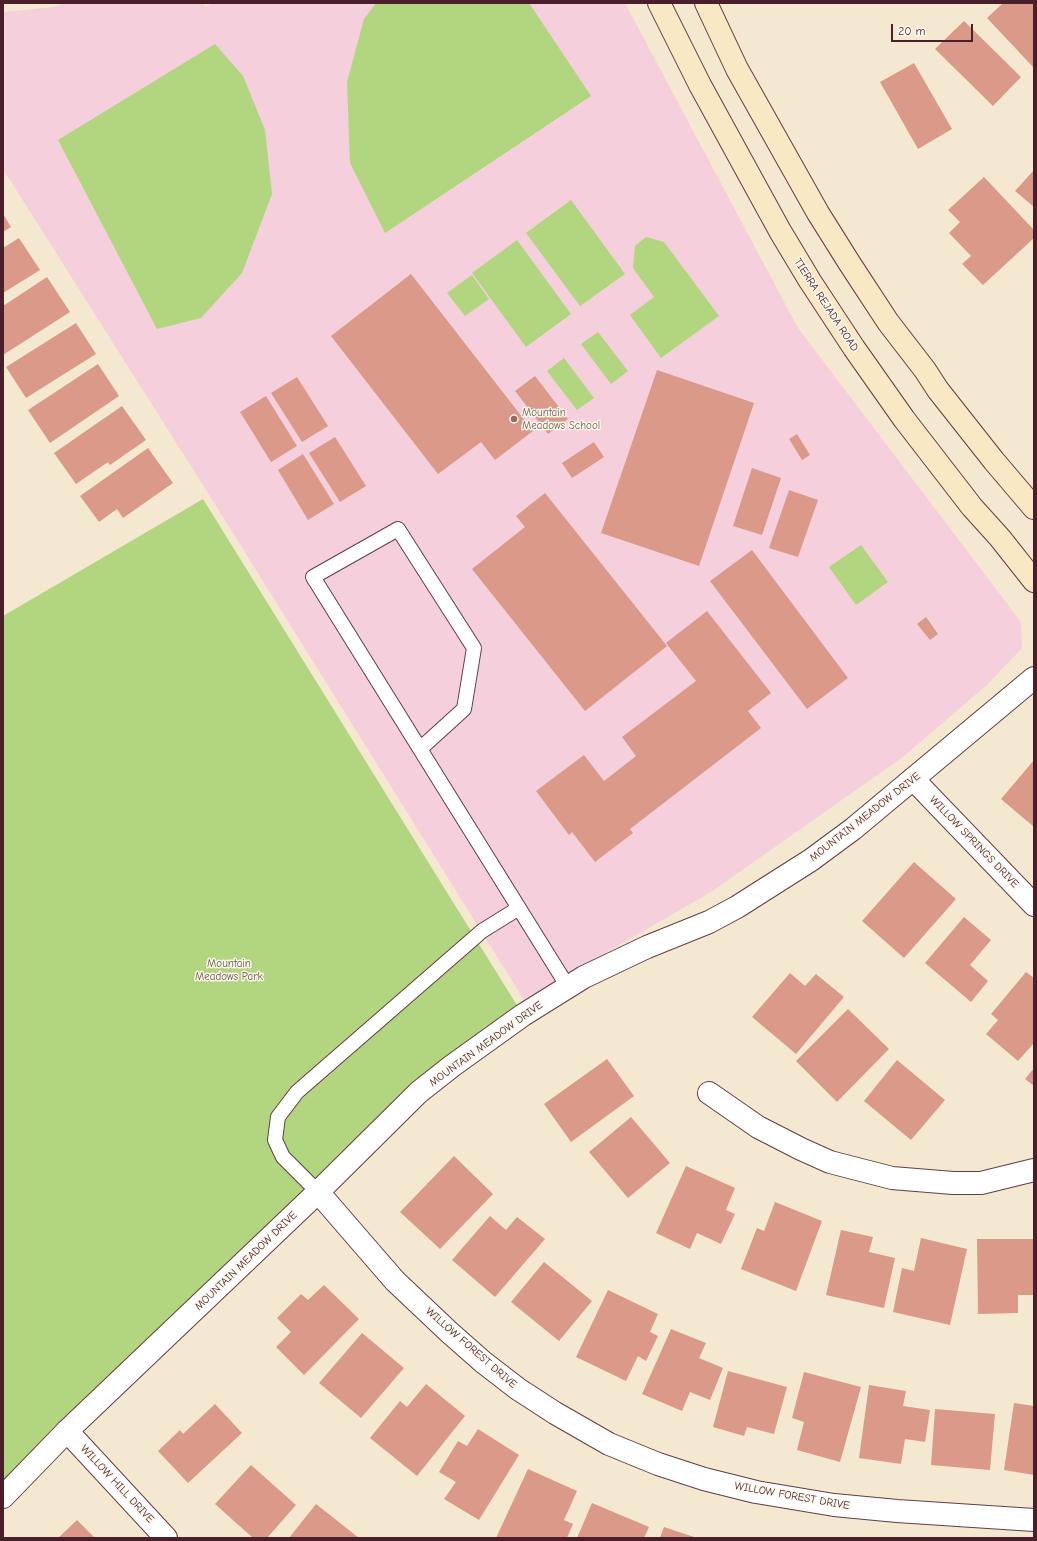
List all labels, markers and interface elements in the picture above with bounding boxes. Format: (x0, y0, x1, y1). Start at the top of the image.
scale bar (893, 16, 975, 42)
text: 20 m (898, 24, 926, 38)
street label: TIERRA REJADA ROAD (791, 256, 861, 354)
place label: Mountain Meadows School (522, 406, 600, 432)
marker: Mountain Meadows School (509, 414, 519, 424)
street label: MOUNTAIN MEADOW DRIVE (807, 770, 923, 864)
street label: WILLOW SPRINGS DRIVE (927, 793, 1021, 891)
park label: Mountain Meadows Park (195, 957, 263, 983)
street label: MOUNTAIN MEADOW DRIVE (427, 998, 545, 1090)
street label: MOUNTAIN MEADOW DRIVE (192, 1209, 300, 1313)
street label: WILLOW FOREST DRIVE (423, 1305, 519, 1391)
street label: WILLOW HILL DRIVE (77, 1442, 157, 1526)
street label: WILLOW FOREST DRIVE (733, 1479, 851, 1513)

